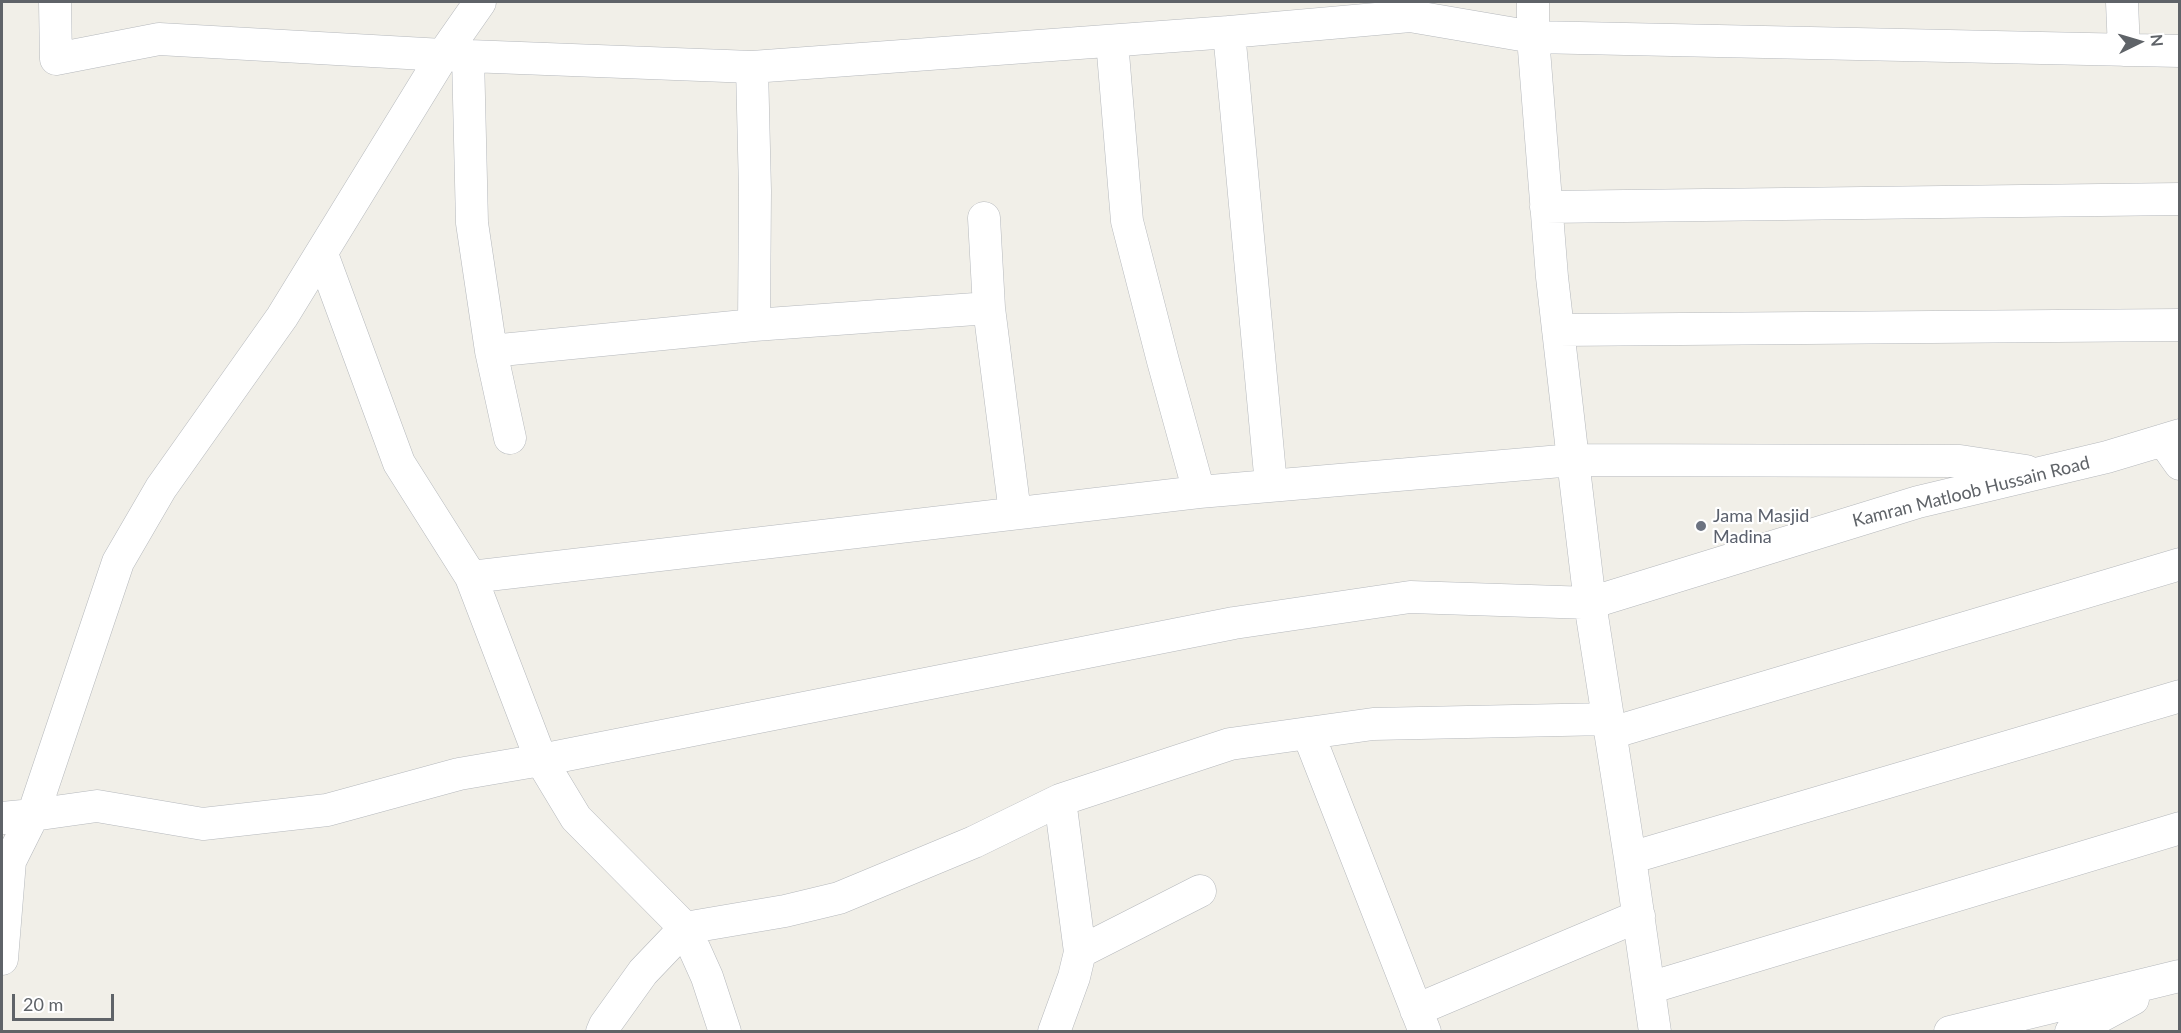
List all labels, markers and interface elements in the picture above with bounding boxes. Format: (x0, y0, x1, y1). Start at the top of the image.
north arrow (2109, 12, 2169, 72)
text: N (2147, 33, 2167, 47)
street label: Kamran Matloob Hussain Road (1850, 452, 2092, 532)
place label: Jama Masjid Madina (1713, 505, 1809, 548)
marker: Jama Masjid Madina (1694, 519, 1708, 533)
scale bar (15, 982, 117, 1020)
text: 20 m (23, 993, 63, 1015)

